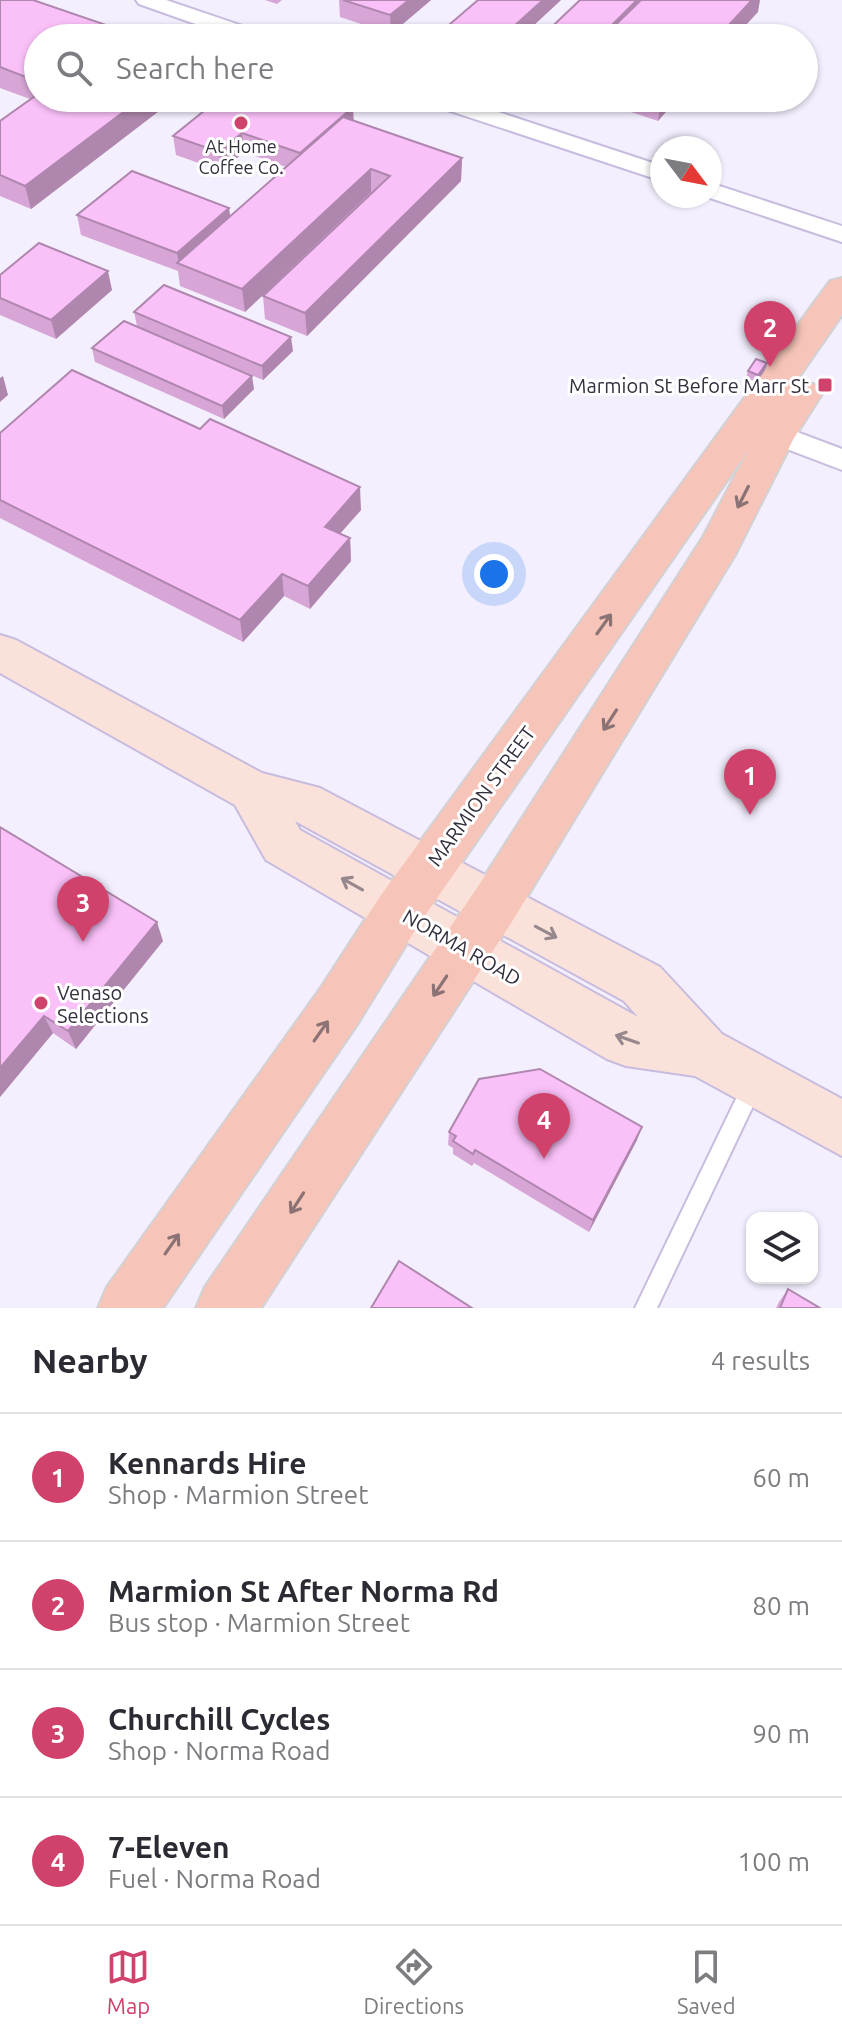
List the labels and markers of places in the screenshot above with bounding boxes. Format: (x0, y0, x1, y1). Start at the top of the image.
marker: At Home Coffee Co. (232, 114, 250, 132)
place label: At Home Coffee Co. (198, 136, 284, 177)
pin: 2 (744, 301, 796, 367)
place label: Marmion St Before Marr St (569, 374, 809, 397)
marker: Marmion St Before Marr St (816, 376, 834, 394)
pin: 1 (724, 749, 776, 815)
pin: 3 (57, 876, 109, 942)
place label: Venaso Selections (57, 981, 149, 1027)
marker: Venaso Selections (32, 994, 50, 1012)
pin: 4 (518, 1093, 570, 1159)

